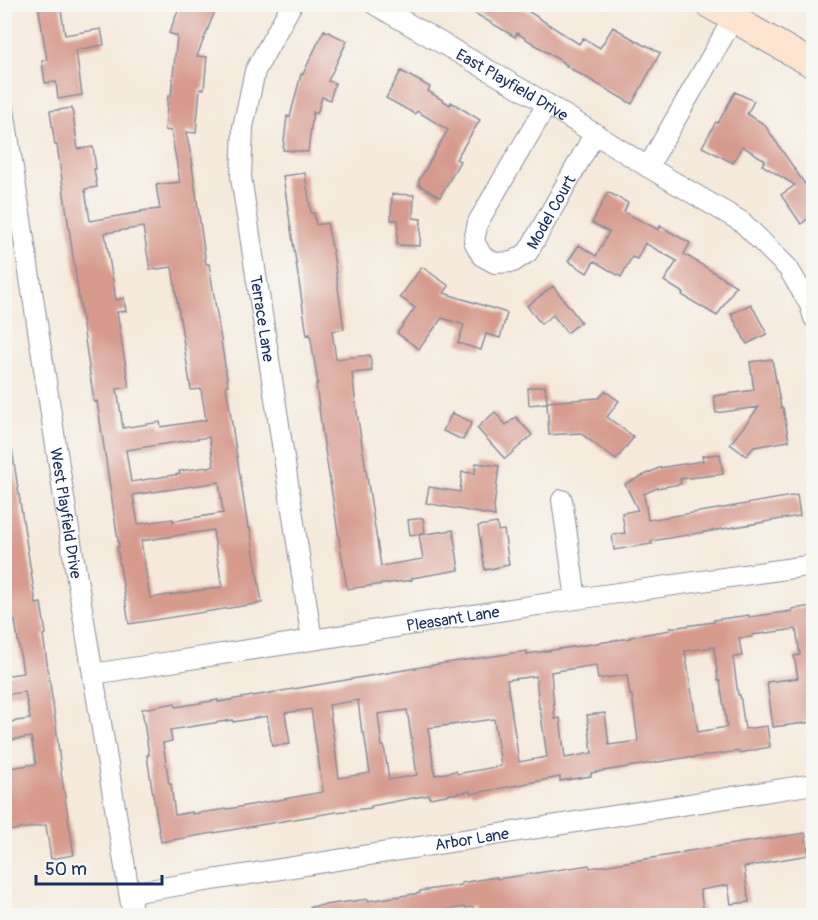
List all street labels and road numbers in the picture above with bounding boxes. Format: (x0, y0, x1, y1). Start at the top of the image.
street label: East Playfield Drive (452, 45, 572, 126)
street label: Model Court (523, 171, 581, 253)
street label: Terrace Lane (245, 274, 278, 363)
street label: West Playfield Drive (45, 447, 86, 580)
street label: Pleasant Lane (405, 602, 501, 636)
street label: Arbor Lane (433, 824, 510, 855)

